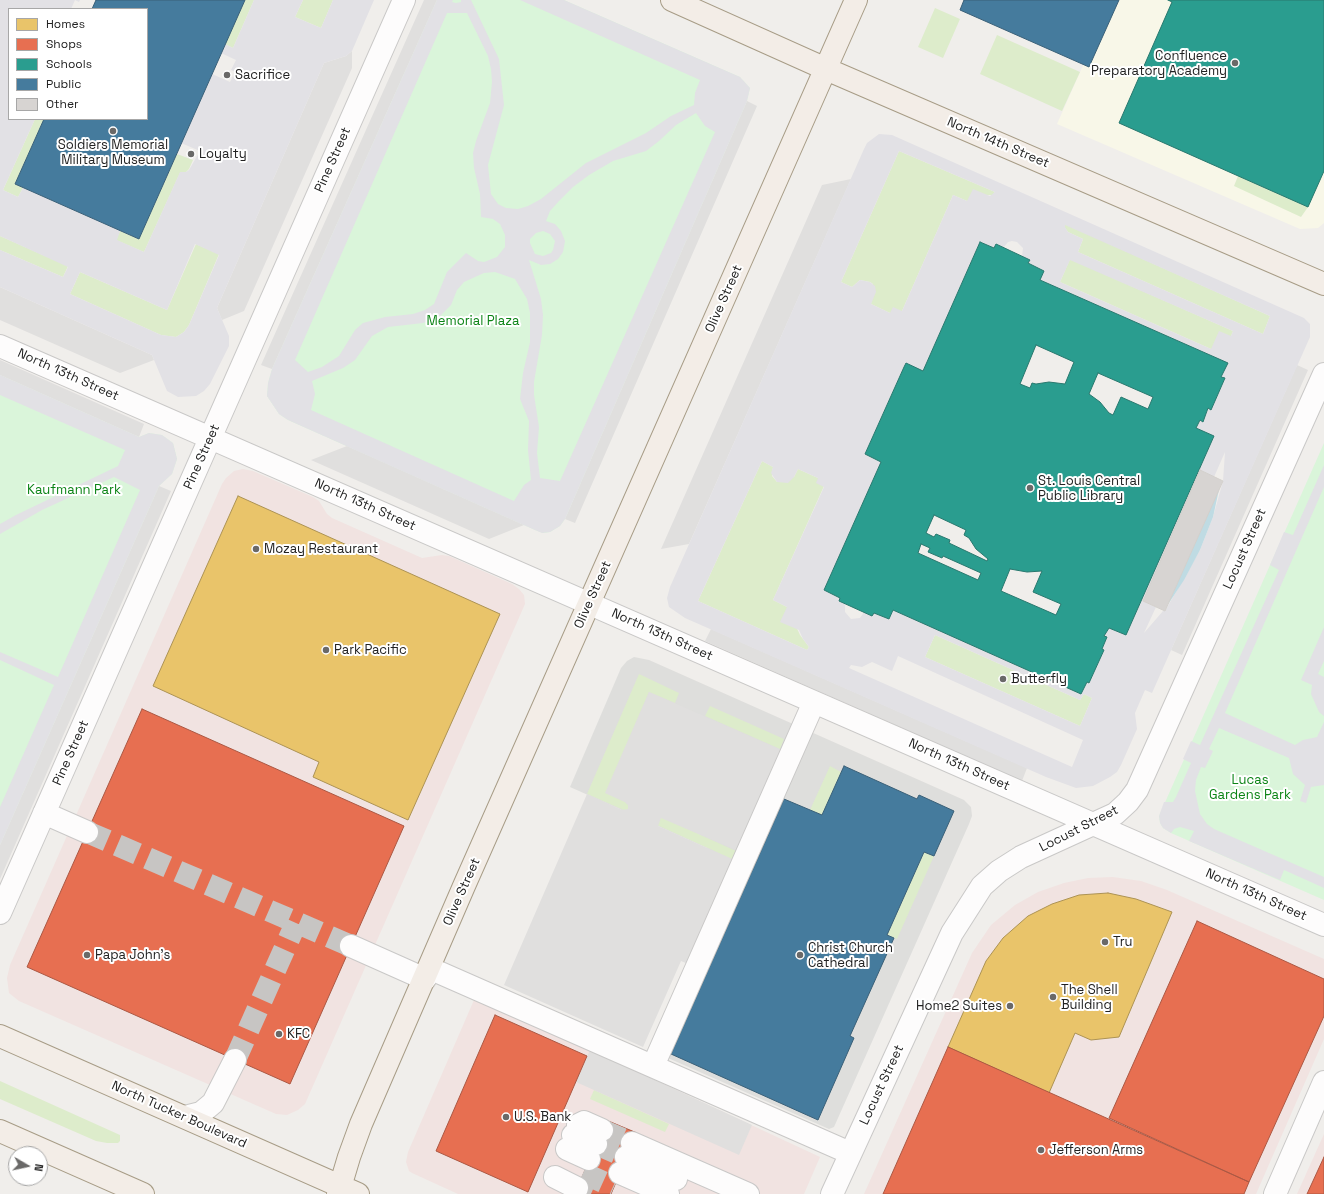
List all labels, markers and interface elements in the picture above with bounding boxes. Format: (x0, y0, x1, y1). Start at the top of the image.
legend (8, 8, 148, 120)
text: Homes (46, 16, 85, 32)
text: Shops (46, 36, 82, 52)
place label: Confluence Preparatory Academy (1091, 48, 1227, 79)
text: Schools (46, 56, 92, 72)
marker: Confluence Preparatory Academy (1230, 58, 1240, 68)
place label: Sacrifice (235, 67, 290, 83)
marker: Sacrifice (222, 70, 232, 80)
text: Public (46, 76, 81, 92)
text: Other (46, 96, 79, 112)
street label: North 14th Street (945, 114, 1051, 172)
street label: Pine Street (312, 125, 354, 195)
marker: Soldiers Memorial Military Museum (108, 126, 118, 136)
place label: Soldiers Memorial Military Museum (58, 137, 168, 168)
place label: Loyalty (199, 146, 247, 162)
marker: Loyalty (186, 149, 196, 159)
street label: Olive Street (702, 263, 746, 335)
park label: Memorial Plaza (427, 313, 519, 329)
street label: North 13th Street (15, 346, 121, 404)
street label: Pine Street (181, 422, 223, 492)
place label: St. Louis Central Public Library (1038, 473, 1140, 504)
street label: North 13th Street (312, 476, 418, 534)
park label: Kaufmann Park (27, 482, 121, 498)
marker: St. Louis Central Public Library (1025, 483, 1035, 493)
street label: Locust Street (1220, 506, 1270, 592)
place label: Mozay Restaurant (264, 541, 378, 557)
marker: Mozay Restaurant (251, 544, 261, 554)
street label: Olive Street (571, 559, 615, 631)
street label: North 13th Street (609, 606, 715, 664)
place label: Park Pacific (334, 642, 407, 658)
marker: Park Pacific (321, 645, 331, 655)
place label: Butterfly (1011, 671, 1067, 687)
marker: Butterfly (998, 674, 1008, 684)
street label: Pine Street (50, 718, 92, 788)
street label: North 13th Street (906, 736, 1012, 794)
park label: Lucas Gardens Park (1209, 772, 1291, 803)
street label: Locust Street (1037, 802, 1121, 856)
street label: Olive Street (440, 856, 484, 928)
street label: North 13th Street (1203, 866, 1309, 924)
place label: Tru (1113, 934, 1133, 950)
marker: Tru (1100, 937, 1110, 947)
place label: Christ Church Cathedral (808, 940, 893, 971)
place label: Papa John's (95, 947, 170, 963)
marker: Papa John's (82, 950, 92, 960)
marker: Christ Church Cathedral (795, 950, 805, 960)
place label: The Shell Building (1061, 982, 1118, 1013)
marker: The Shell Building (1048, 992, 1058, 1002)
place label: Home2 Suites (916, 998, 1002, 1014)
marker: Home2 Suites (1005, 1001, 1015, 1011)
place label: KFC (287, 1026, 310, 1042)
marker: KFC (274, 1029, 284, 1039)
street label: Locust Street (857, 1042, 907, 1128)
street label: North Tucker Boulevard (109, 1078, 249, 1152)
place label: U.S. Bank (514, 1109, 571, 1125)
marker: U.S. Bank (501, 1112, 511, 1122)
place label: Jefferson Arms (1049, 1142, 1143, 1158)
marker: Jefferson Arms (1036, 1145, 1046, 1155)
north arrow (8, 1146, 48, 1186)
text: N (31, 1163, 46, 1172)

